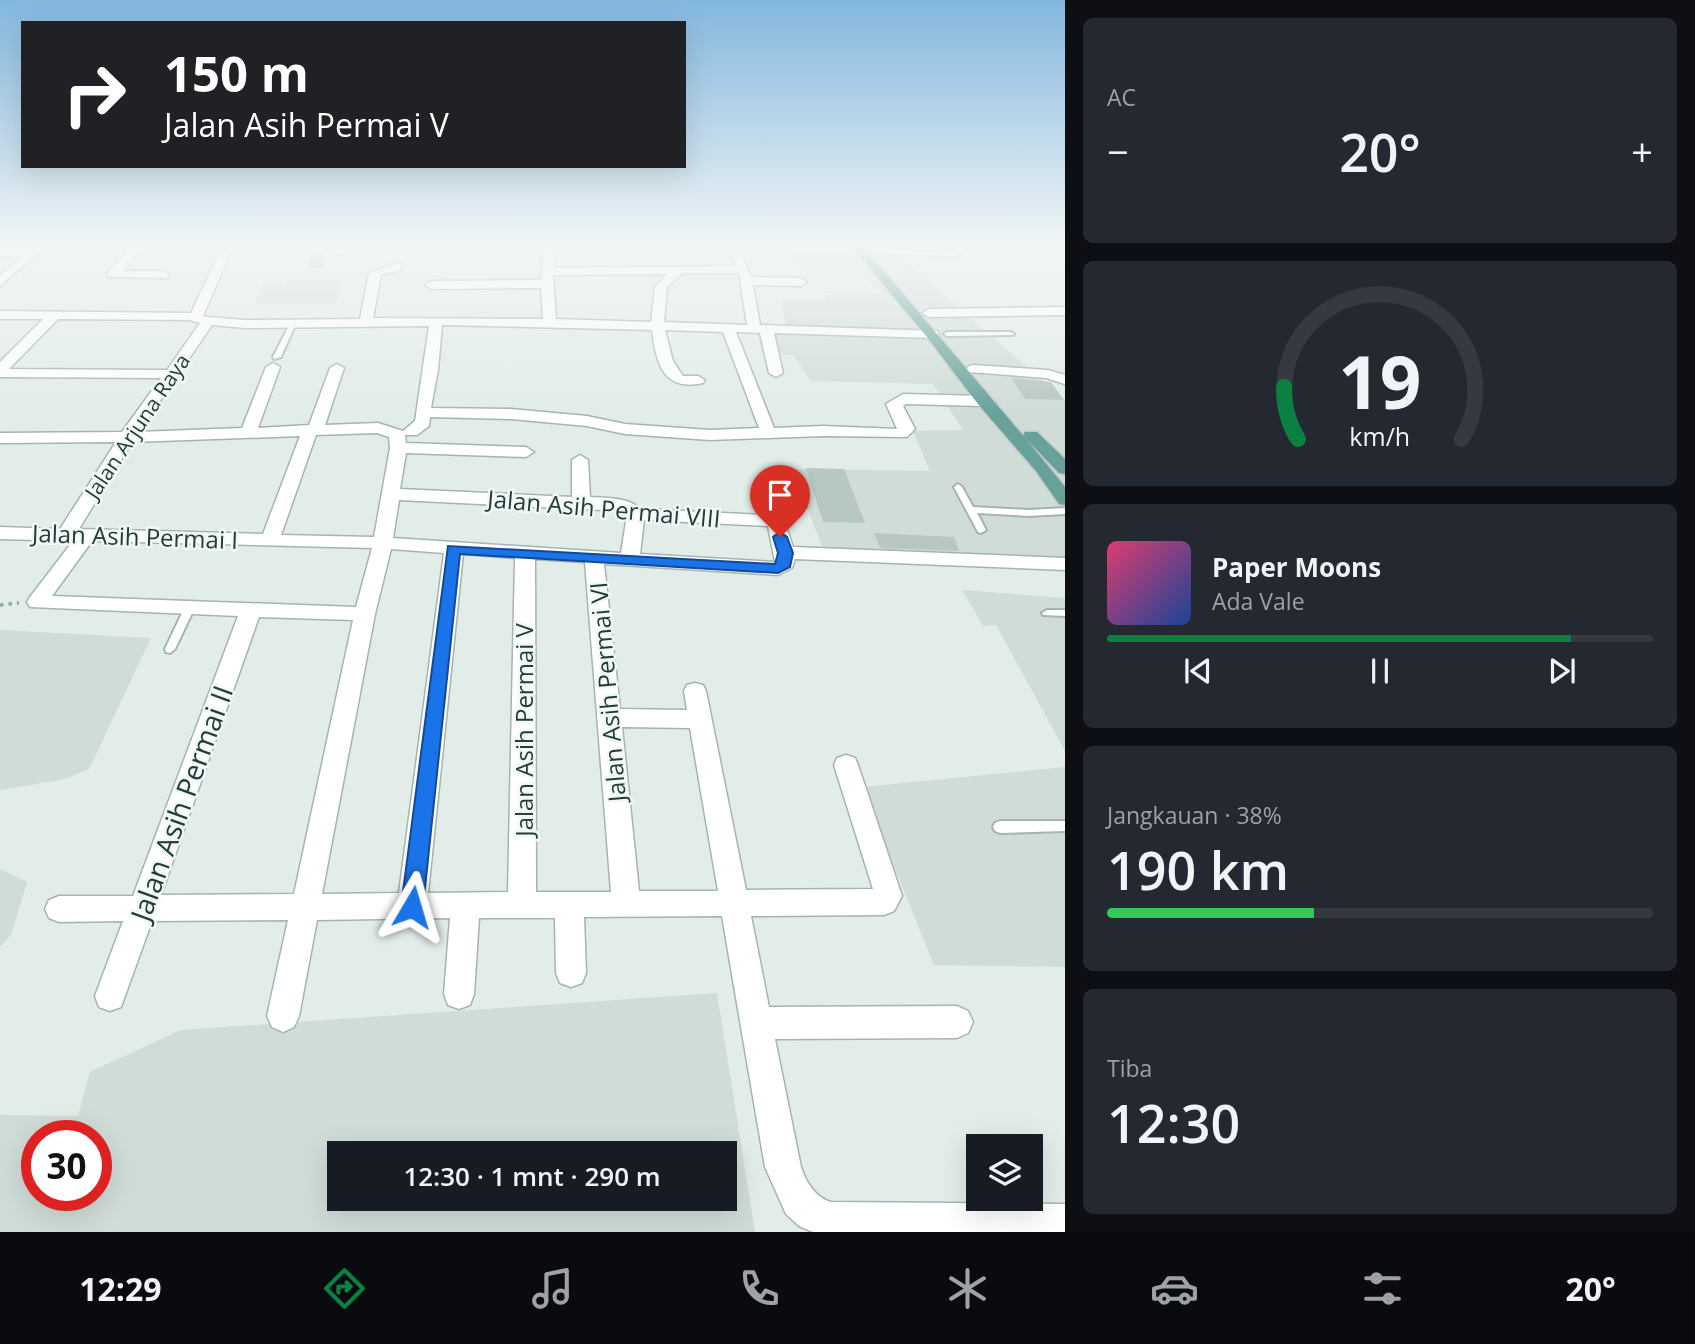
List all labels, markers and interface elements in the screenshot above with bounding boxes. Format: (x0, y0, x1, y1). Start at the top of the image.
text: 150 m (164, 40, 309, 106)
icon: right (49, 49, 140, 140)
text: AC (1107, 81, 1136, 113)
text: Jalan Asih Permai V (164, 103, 449, 146)
text: 20° (1339, 116, 1421, 187)
text: − (1107, 125, 1129, 177)
text: + (1631, 125, 1653, 177)
text: 19 (1338, 332, 1422, 431)
street label: Jalan Arjuna Raya (77, 348, 196, 506)
text: km/h (1350, 419, 1410, 453)
pin (750, 465, 810, 537)
icon: arrive (761, 476, 799, 514)
street label: Jalan Asih Permai VIII (484, 481, 722, 535)
street label: Jalan Asih Permai I (29, 516, 239, 556)
text: Paper Moons (1212, 549, 1381, 585)
street label: Jalan Asih Permai VI (581, 581, 633, 805)
text: Ada Vale (1212, 585, 1305, 617)
street label: Jalan Asih Permai V (507, 622, 540, 839)
icon: previous (1179, 652, 1217, 690)
icon: pause (1361, 652, 1399, 690)
icon: next (1543, 652, 1581, 690)
street label: Jalan Asih Permai II (120, 680, 241, 929)
text: Jangkauan · 38% (1107, 799, 1282, 831)
text: 190 km (1107, 834, 1289, 905)
position arrow (375, 870, 449, 944)
text: Tiba (1107, 1052, 1152, 1084)
text: 12:30 (1107, 1087, 1240, 1158)
speed limit sign: 30 (21, 1120, 112, 1211)
map controls (966, 1134, 1043, 1211)
button: layers (966, 1134, 1043, 1211)
text: 12:30 · 1 mnt · 290 m (403, 1158, 661, 1194)
icon: directions (320, 1264, 369, 1313)
icon: music (528, 1264, 577, 1313)
icon: phone (735, 1264, 784, 1313)
icon: climate (943, 1264, 992, 1313)
icon: car (1150, 1264, 1199, 1313)
icon: filters (1358, 1264, 1407, 1313)
text: 12:29 (79, 1267, 162, 1310)
text: 20° (1565, 1267, 1616, 1310)

